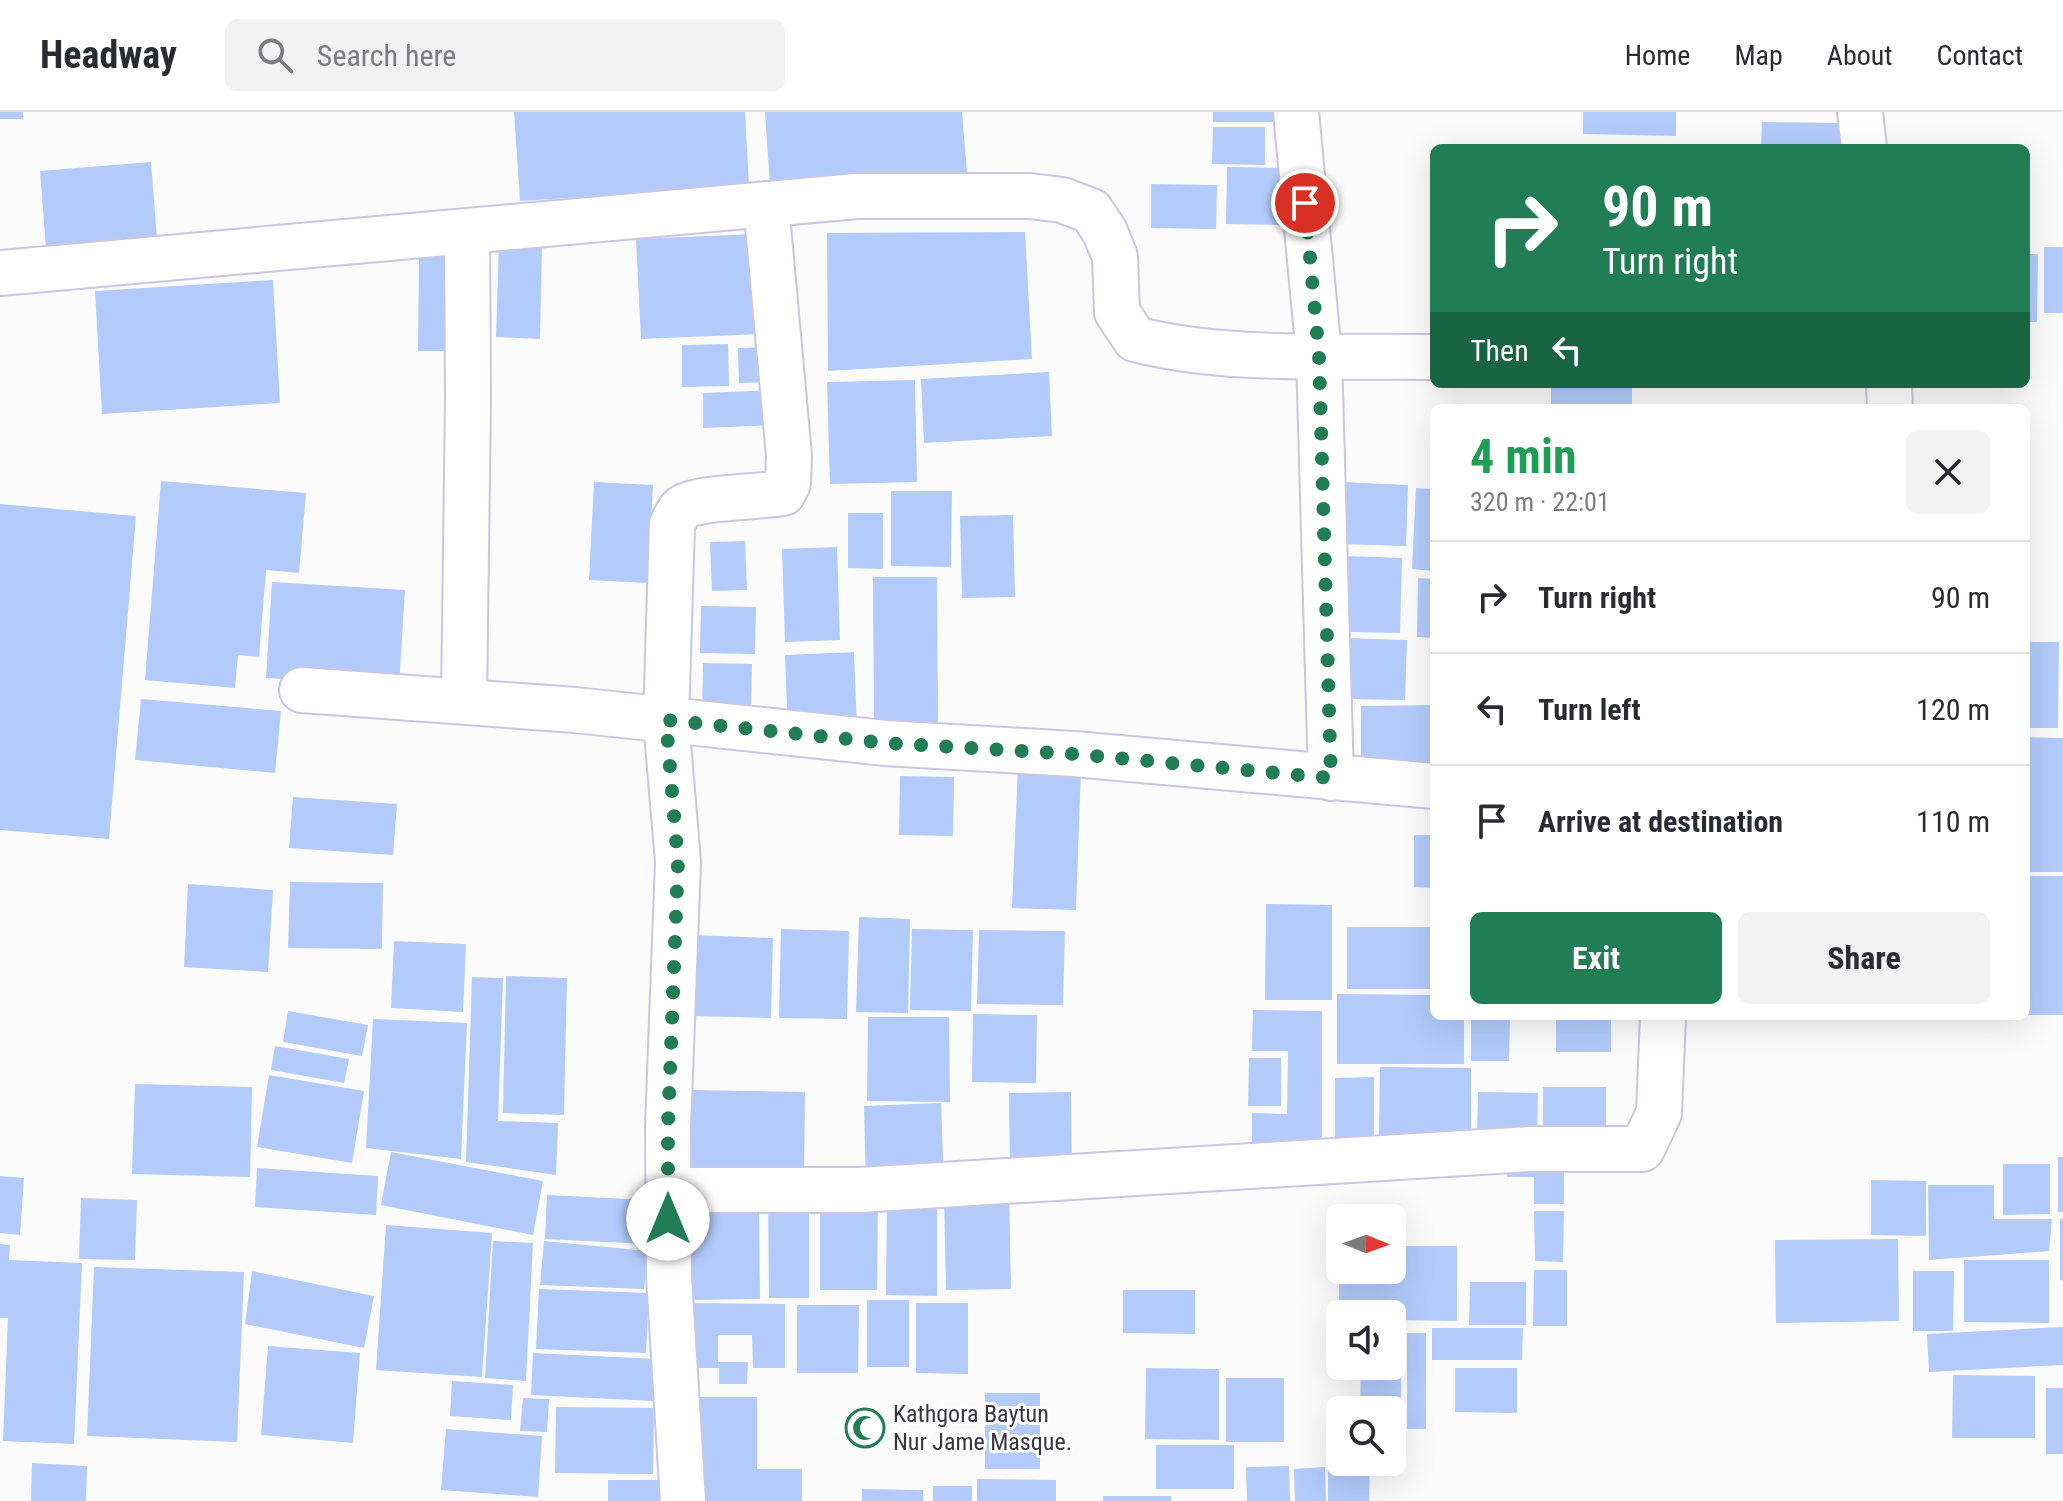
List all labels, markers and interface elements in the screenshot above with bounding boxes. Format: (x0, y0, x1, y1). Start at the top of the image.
search box (225, 19, 785, 91)
text: Headway (40, 33, 177, 77)
icon: search (253, 33, 297, 77)
text: Search here (317, 38, 456, 73)
text: Home (1625, 39, 1690, 72)
text: Map (1734, 39, 1783, 72)
text: About (1827, 39, 1893, 72)
text: Contact (1937, 39, 2023, 72)
pin (1271, 169, 1339, 237)
text: 90 m (1602, 174, 1713, 240)
icon: right (1470, 176, 1574, 280)
icon: arrive (1283, 181, 1327, 225)
text: Turn right (1602, 241, 1738, 283)
icon: left (1545, 328, 1589, 372)
text: Then (1470, 333, 1529, 368)
text: 4 min (1470, 428, 1577, 485)
button: close (1906, 430, 1990, 514)
text: 320 m · 22:01 (1470, 487, 1610, 517)
icon: right (1470, 575, 1514, 619)
text: Turn right (1538, 580, 1656, 615)
text: 90 m (1931, 580, 1990, 615)
icon: left (1470, 687, 1514, 731)
text: Turn left (1538, 692, 1641, 727)
text: 120 m (1916, 692, 1990, 727)
icon: arrive (1470, 799, 1514, 843)
text: Arrive at destination (1538, 804, 1783, 839)
text: 110 m (1916, 804, 1990, 839)
button: Exit (1470, 912, 1722, 1004)
button: Share (1738, 912, 1990, 1004)
position arrow (626, 1177, 710, 1261)
north arrow (1326, 1204, 1406, 1284)
map controls (1326, 1204, 1406, 1476)
button: sound (1326, 1300, 1406, 1380)
button: search (1326, 1396, 1406, 1476)
place label: Kathgora Baytun Nur Jame Masque. (893, 1400, 1072, 1456)
mosque icon: Kathgora Baytun Nur Jame Masque. (844, 1407, 886, 1449)

